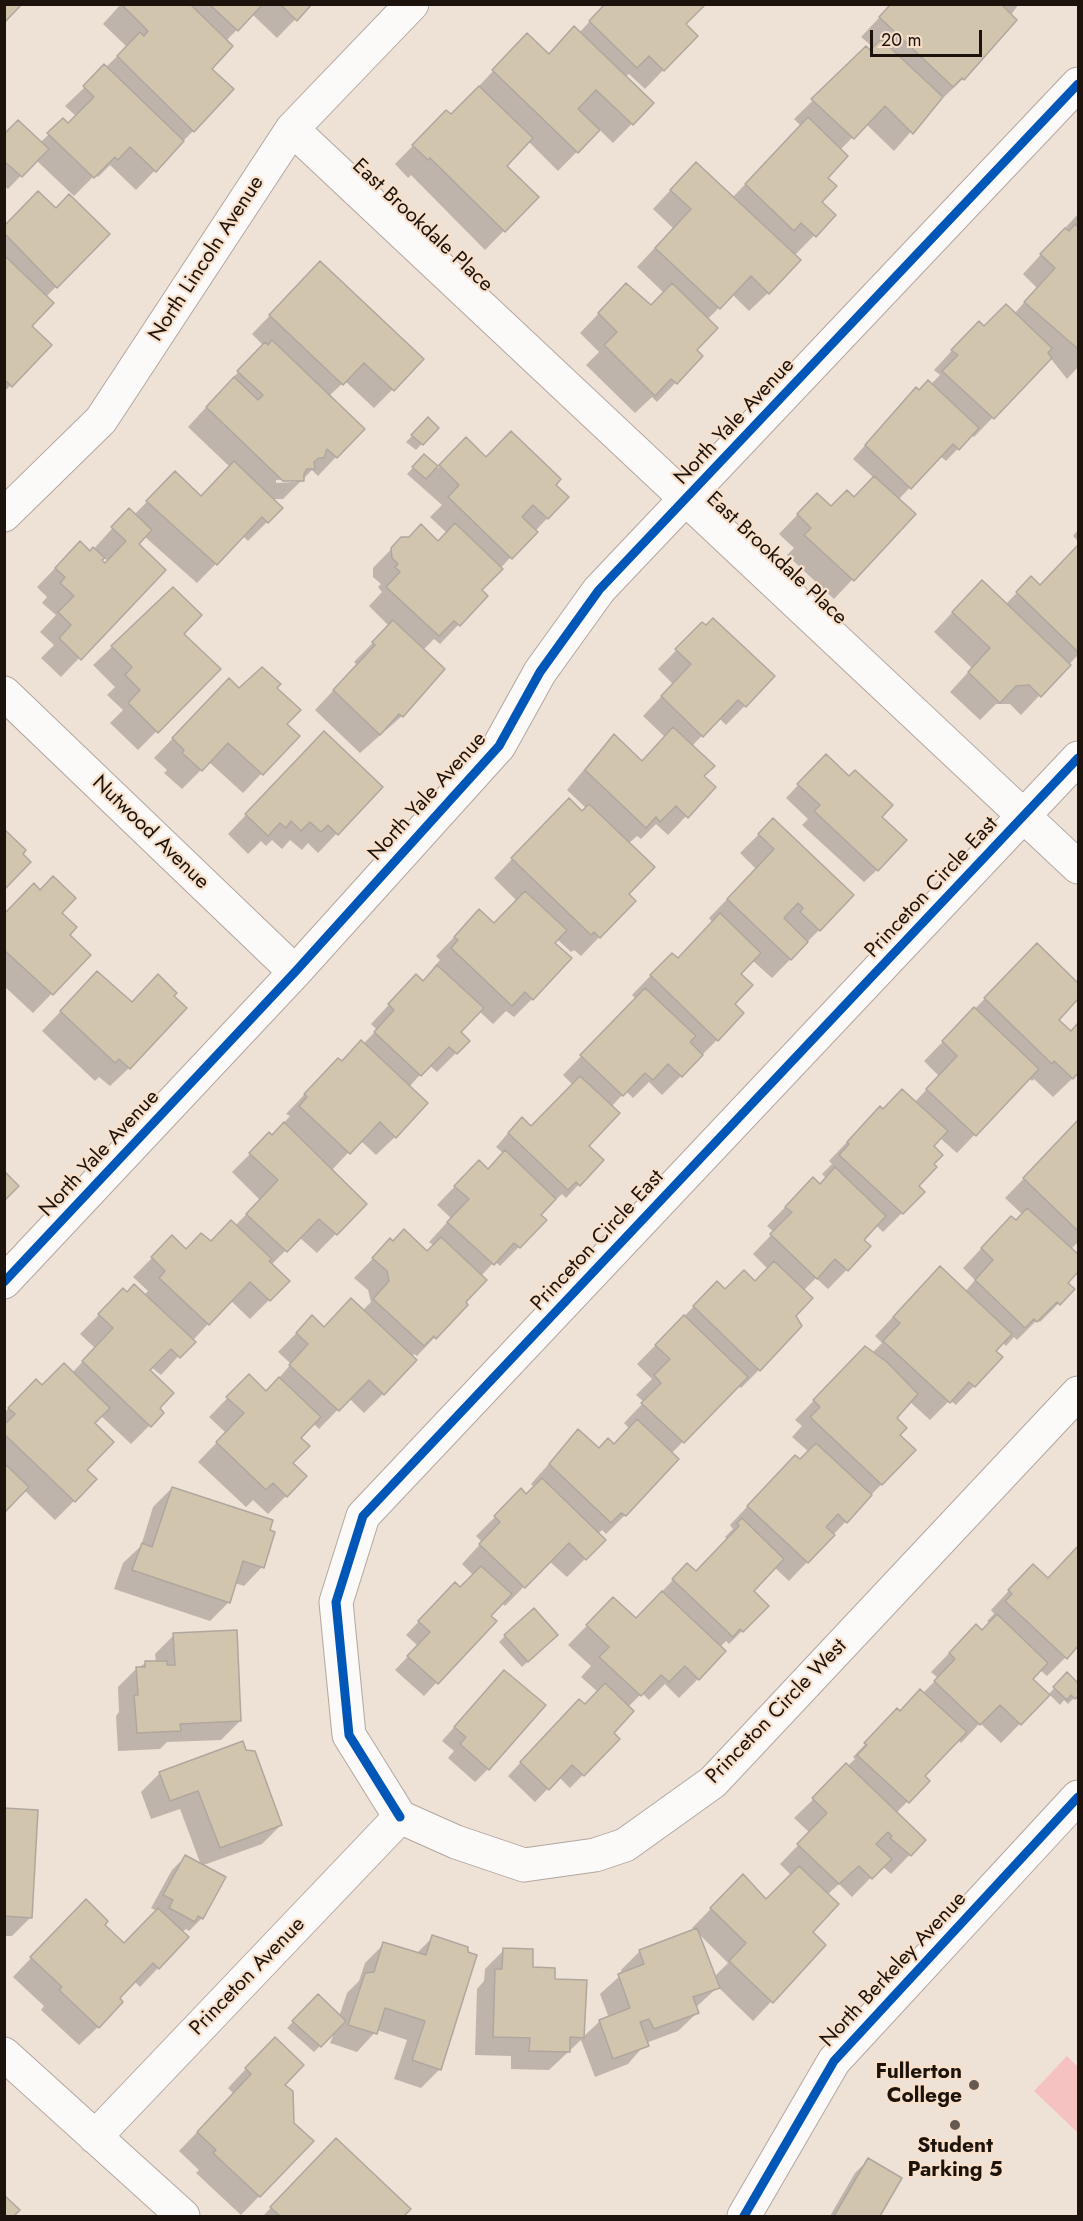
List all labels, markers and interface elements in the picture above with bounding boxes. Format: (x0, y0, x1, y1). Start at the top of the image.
scale bar (873, 18, 986, 56)
text: 20 m (881, 27, 921, 53)
street label: East Brookdale Place (346, 154, 498, 298)
street label: North Lincoln Avenue (144, 171, 270, 347)
street label: North Yale Avenue (670, 353, 800, 491)
street label: East Brookdale Place (700, 487, 852, 631)
street label: North Yale Avenue (364, 727, 492, 867)
street label: Nutwood Avenue (86, 771, 214, 895)
street label: Princeton Circle East (860, 812, 1004, 964)
street label: North Yale Avenue (35, 1085, 165, 1223)
street label: Princeton Circle East (526, 1165, 670, 1317)
street label: Princeton Circle West (701, 1634, 853, 1790)
street label: North Berkeley Avenue (816, 1887, 972, 2053)
street label: Princeton Avenue (185, 1913, 311, 2041)
place label: Fullerton College (876, 2060, 962, 2110)
marker: Fullerton College (967, 2078, 981, 2092)
marker: Student Parking 5 (948, 2118, 962, 2132)
place label: Student Parking 5 (907, 2134, 1003, 2184)

